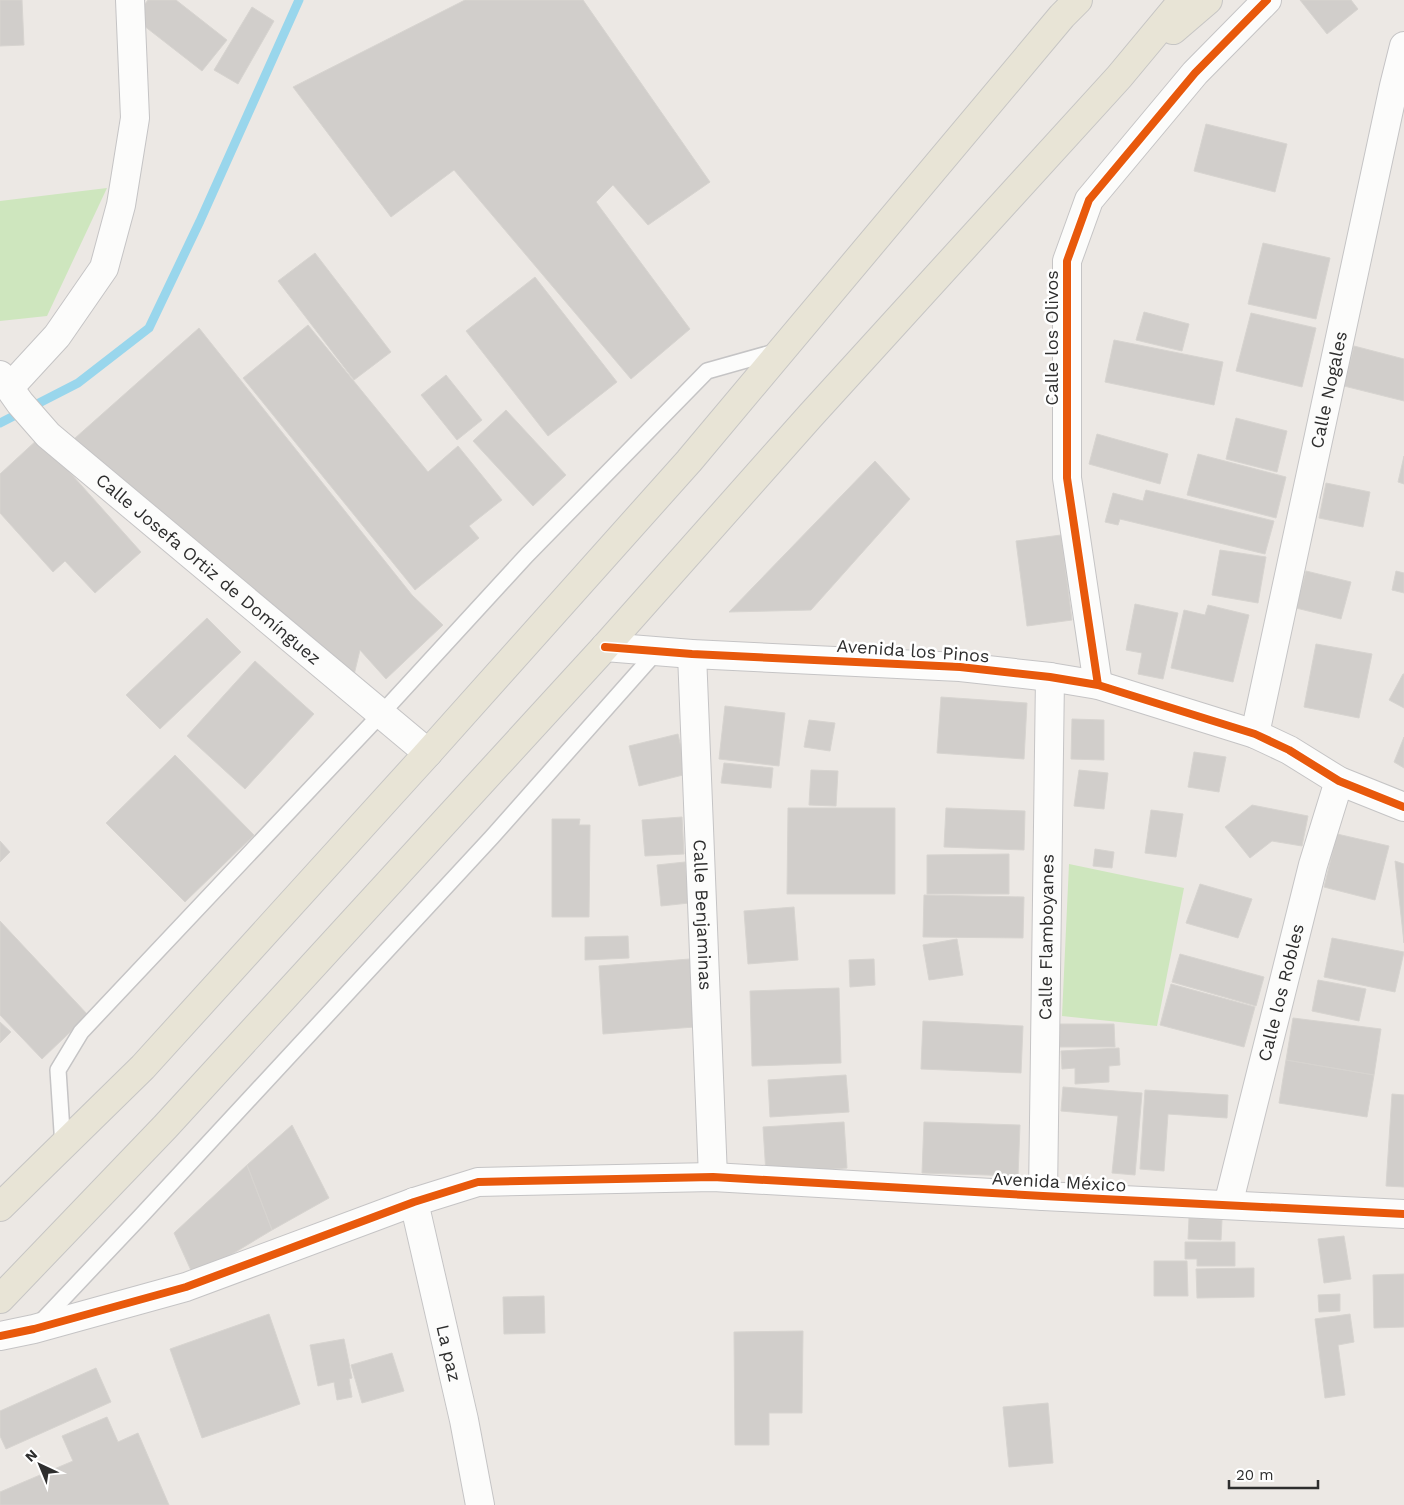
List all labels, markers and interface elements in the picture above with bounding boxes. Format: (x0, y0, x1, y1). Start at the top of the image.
street label: Calle los Olivos (1041, 270, 1062, 406)
street label: Calle Nogales (1306, 329, 1351, 450)
street label: Calle Josefa Ortiz de Domínguez (92, 469, 325, 669)
street label: Avenida los Pinos (836, 635, 990, 666)
street label: Calle Benjaminas (689, 839, 716, 991)
street label: Calle Flamboyanes (1034, 854, 1058, 1020)
street label: Calle los Robles (1253, 921, 1308, 1063)
street label: Avenida México (991, 1167, 1127, 1196)
street label: La paz (432, 1322, 466, 1383)
north arrow (15, 1440, 65, 1490)
text: N (22, 1446, 40, 1465)
scale bar (1229, 1458, 1318, 1490)
text: 20 m (1236, 1466, 1274, 1484)

